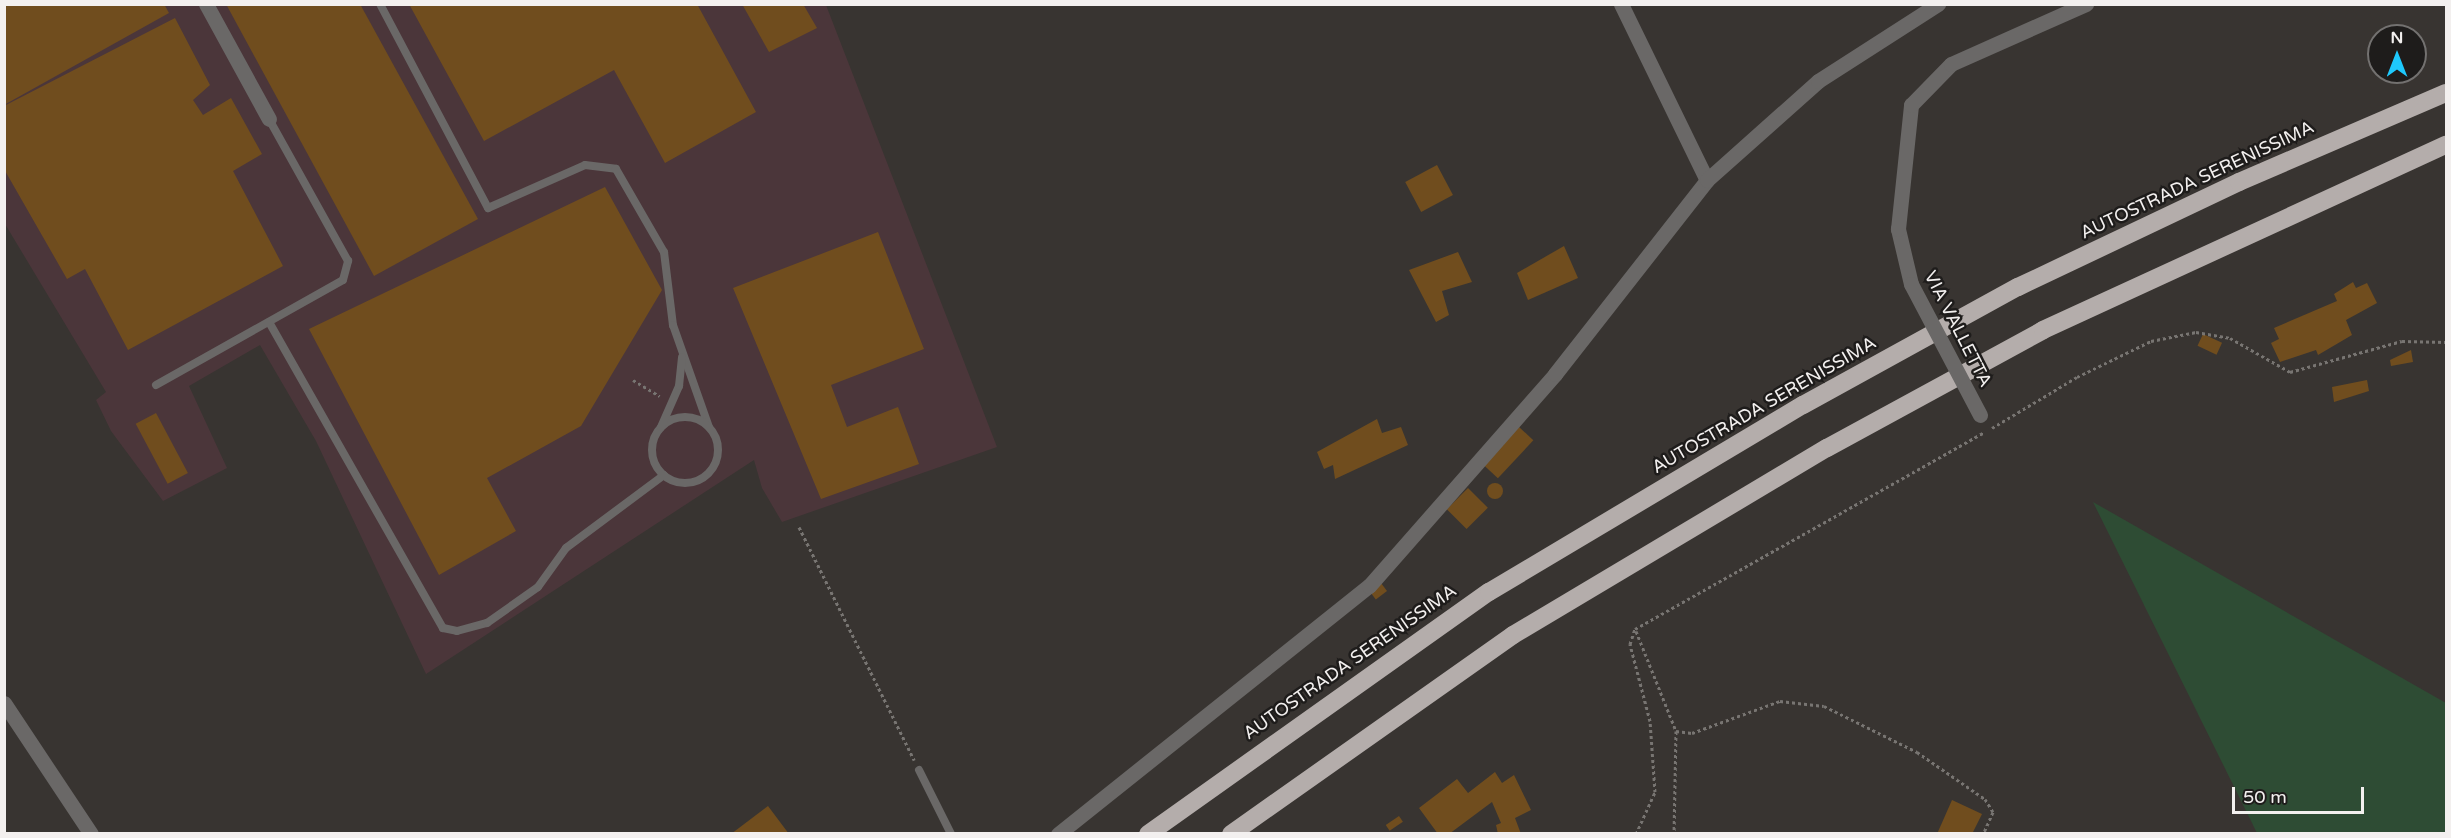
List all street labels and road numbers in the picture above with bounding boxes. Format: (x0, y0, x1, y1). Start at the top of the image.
street label: AUTOSTRADA SERENISSIMA (2077, 116, 2317, 244)
street label: VIA VALLETTA (1919, 267, 1997, 391)
street label: AUTOSTRADA SERENISSIMA (1648, 332, 1880, 478)
street label: AUTOSTRADA SERENISSIMA (1239, 580, 1461, 744)

